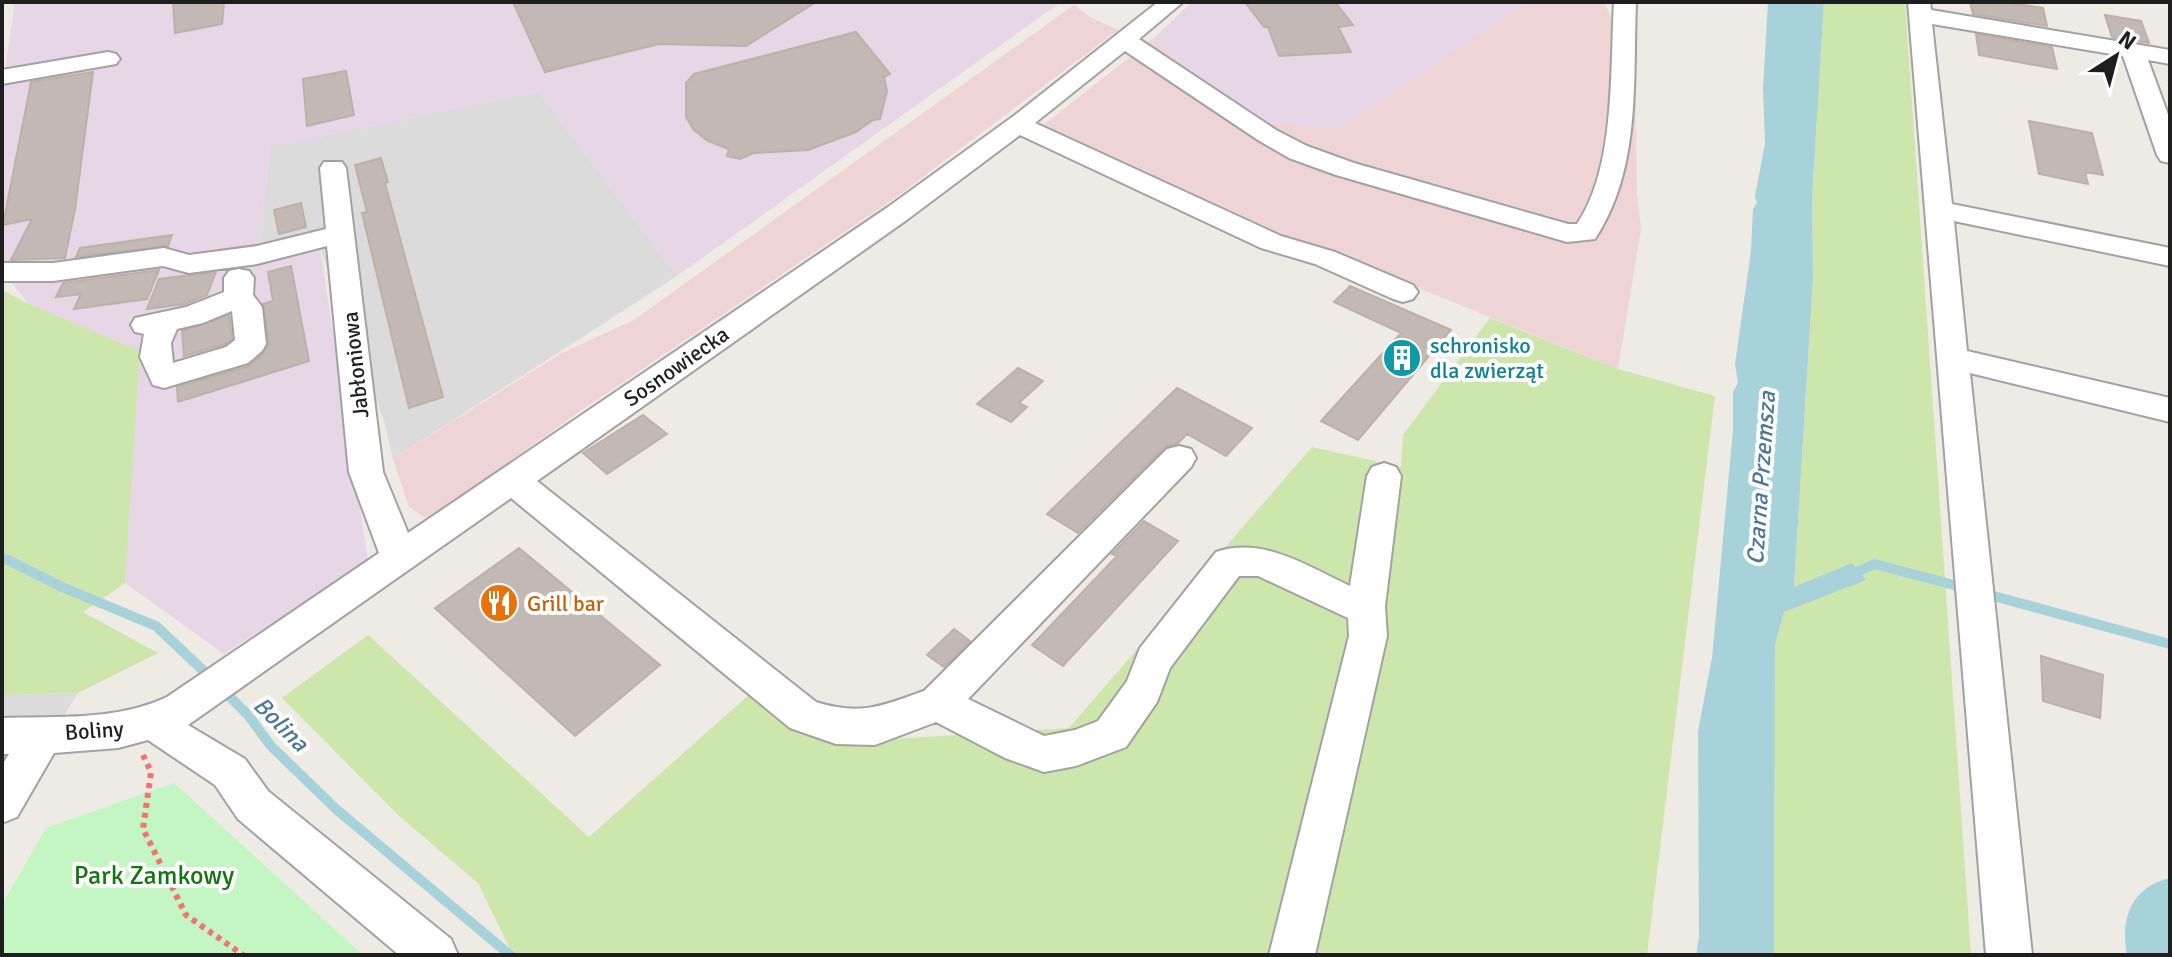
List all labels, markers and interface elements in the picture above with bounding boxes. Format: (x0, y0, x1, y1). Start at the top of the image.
north arrow (2076, 16, 2156, 96)
text: N (2113, 25, 2142, 56)
street label: Jabłoniowa (336, 310, 375, 419)
street label: Sosnowiecka (618, 320, 734, 413)
place label: schronisko dla zwierząt (1430, 332, 1544, 384)
building icon: schronisko dla zwierząt (1381, 337, 1423, 379)
water label: Czarna Przemsza (1740, 389, 1782, 566)
restaurant icon: Grill bar (478, 582, 520, 624)
place label: Grill bar (527, 590, 604, 617)
water label: Bolina (247, 690, 315, 758)
street label: Boliny (64, 715, 125, 746)
park label: Park Zamkowy (74, 860, 234, 892)

